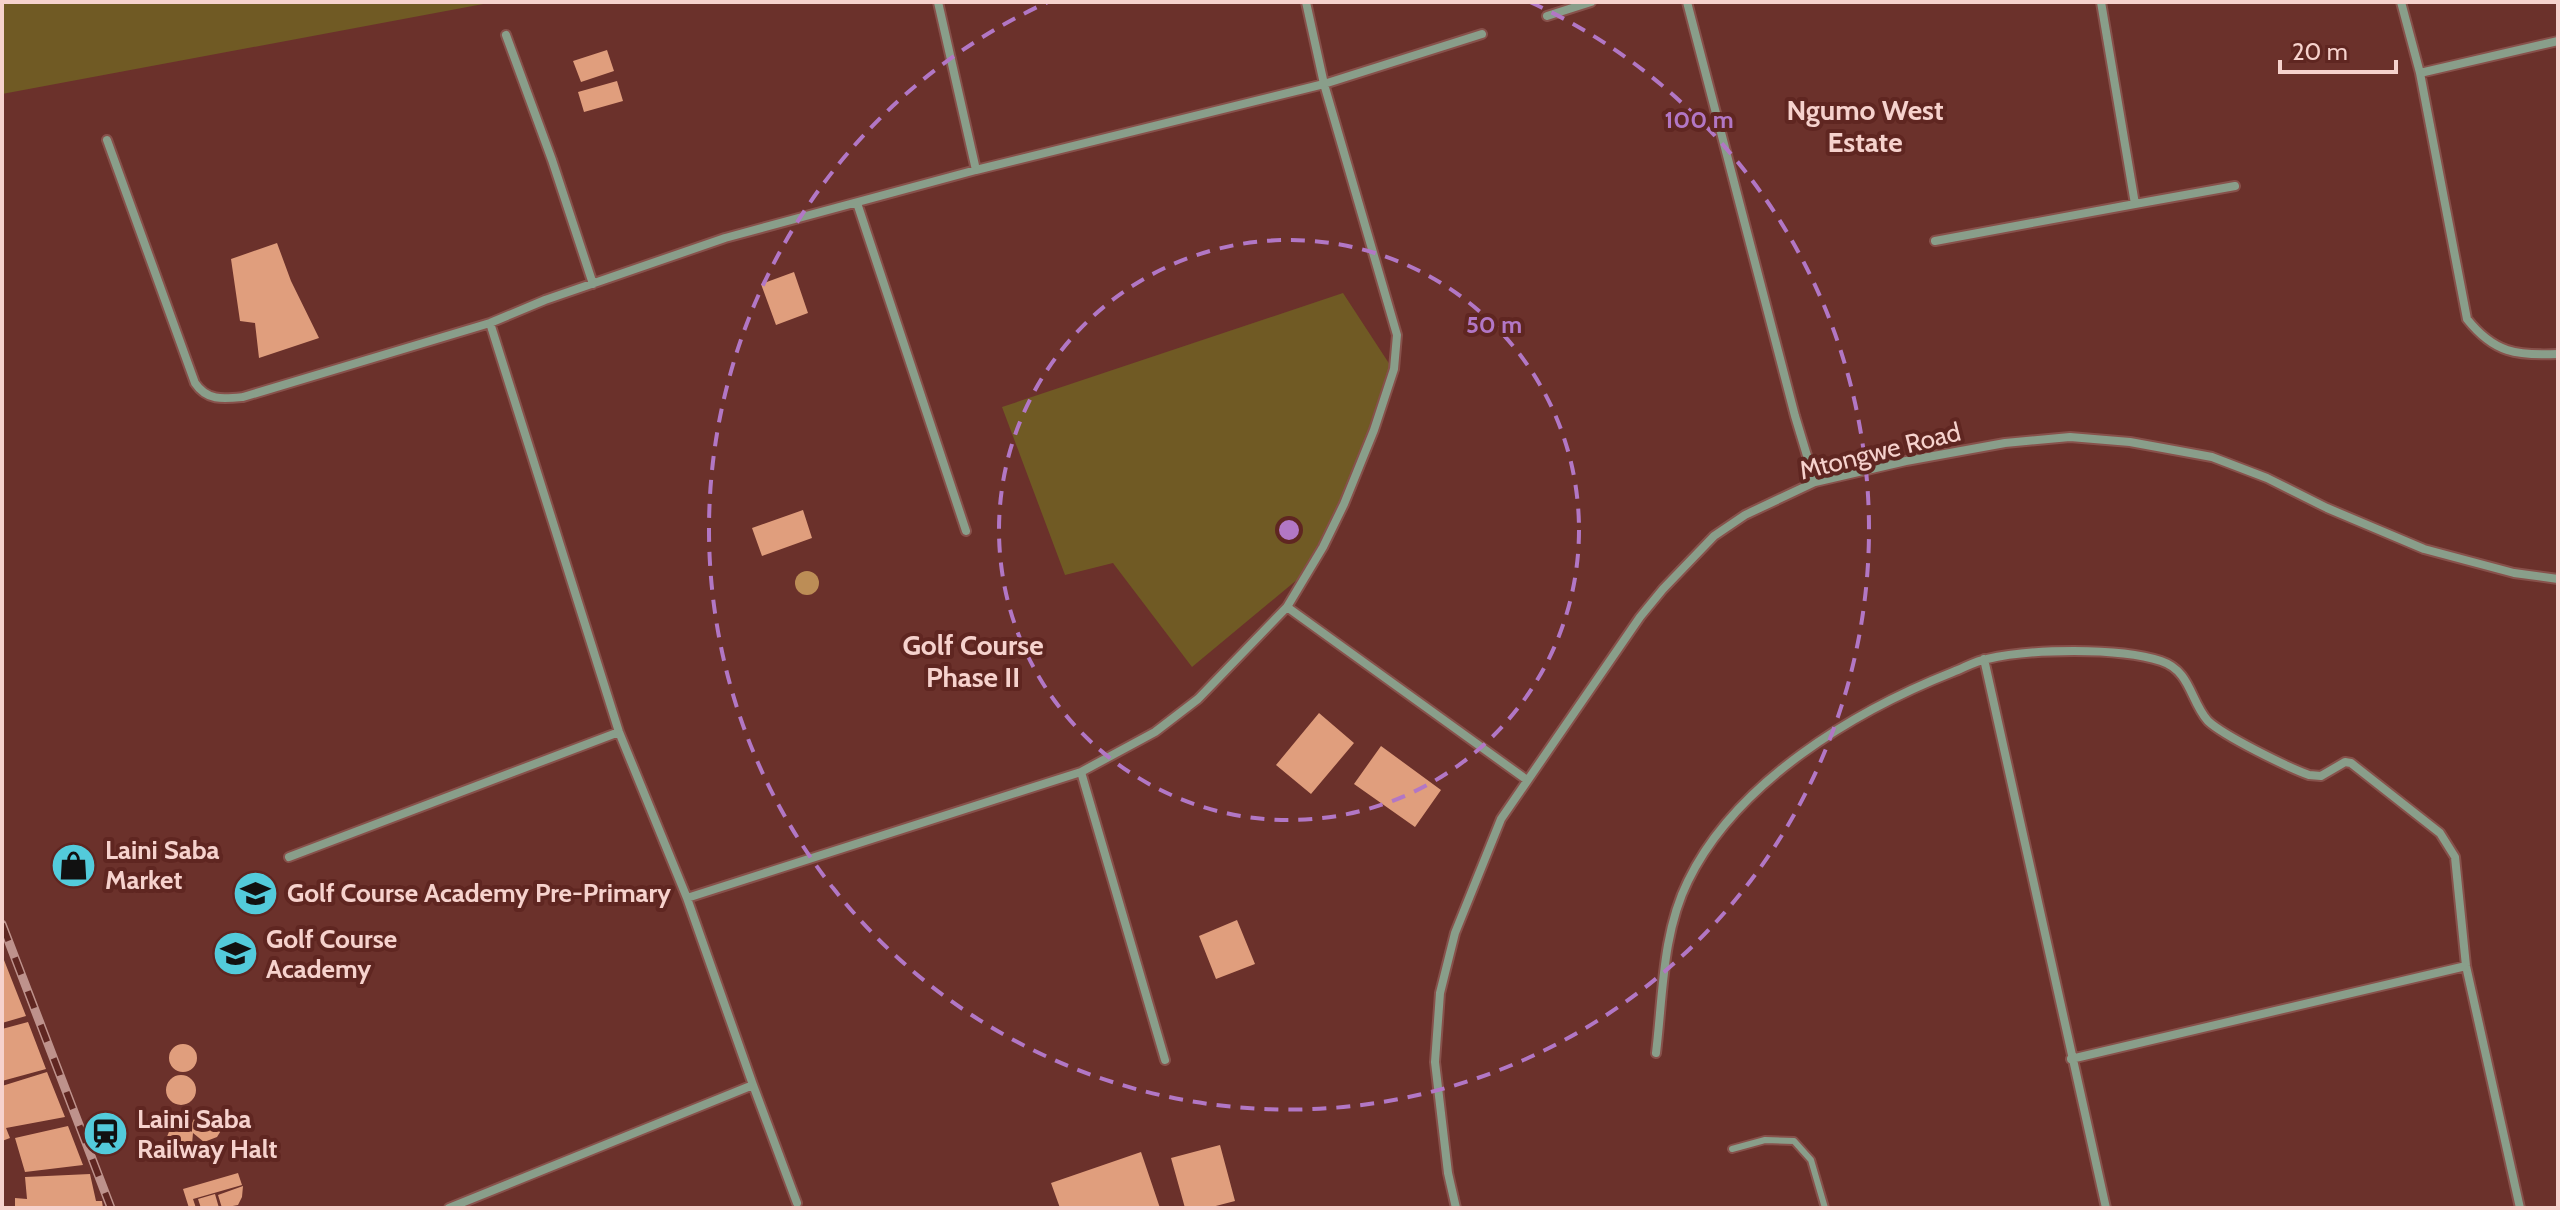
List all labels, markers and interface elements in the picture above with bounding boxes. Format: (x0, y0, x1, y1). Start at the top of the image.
scale bar (2280, 24, 2396, 74)
text: 20 m (2292, 37, 2348, 66)
district label: Ngumo West Estate (1786, 93, 1944, 159)
text: 100 m (1664, 105, 1734, 134)
text: 50 m (1466, 310, 1522, 339)
street label: Mtongwe Road (1796, 415, 1964, 487)
centre of rings (1275, 516, 1303, 544)
district label: Golf Course Phase II (902, 628, 1044, 694)
place label: Laini Saba Market (105, 834, 220, 896)
shop icon: Laini Saba Market (50, 841, 98, 889)
school or university icon: Golf Course Academy Pre-Primary (232, 869, 280, 917)
place label: Golf Course Academy Pre-Primary (287, 877, 671, 909)
place label: Golf Course Academy (266, 923, 397, 985)
school or university icon: Golf Course Academy (211, 930, 259, 978)
place label: Laini Saba Railway Halt (137, 1103, 277, 1165)
station icon: Laini Saba Railway Halt (82, 1110, 130, 1158)

